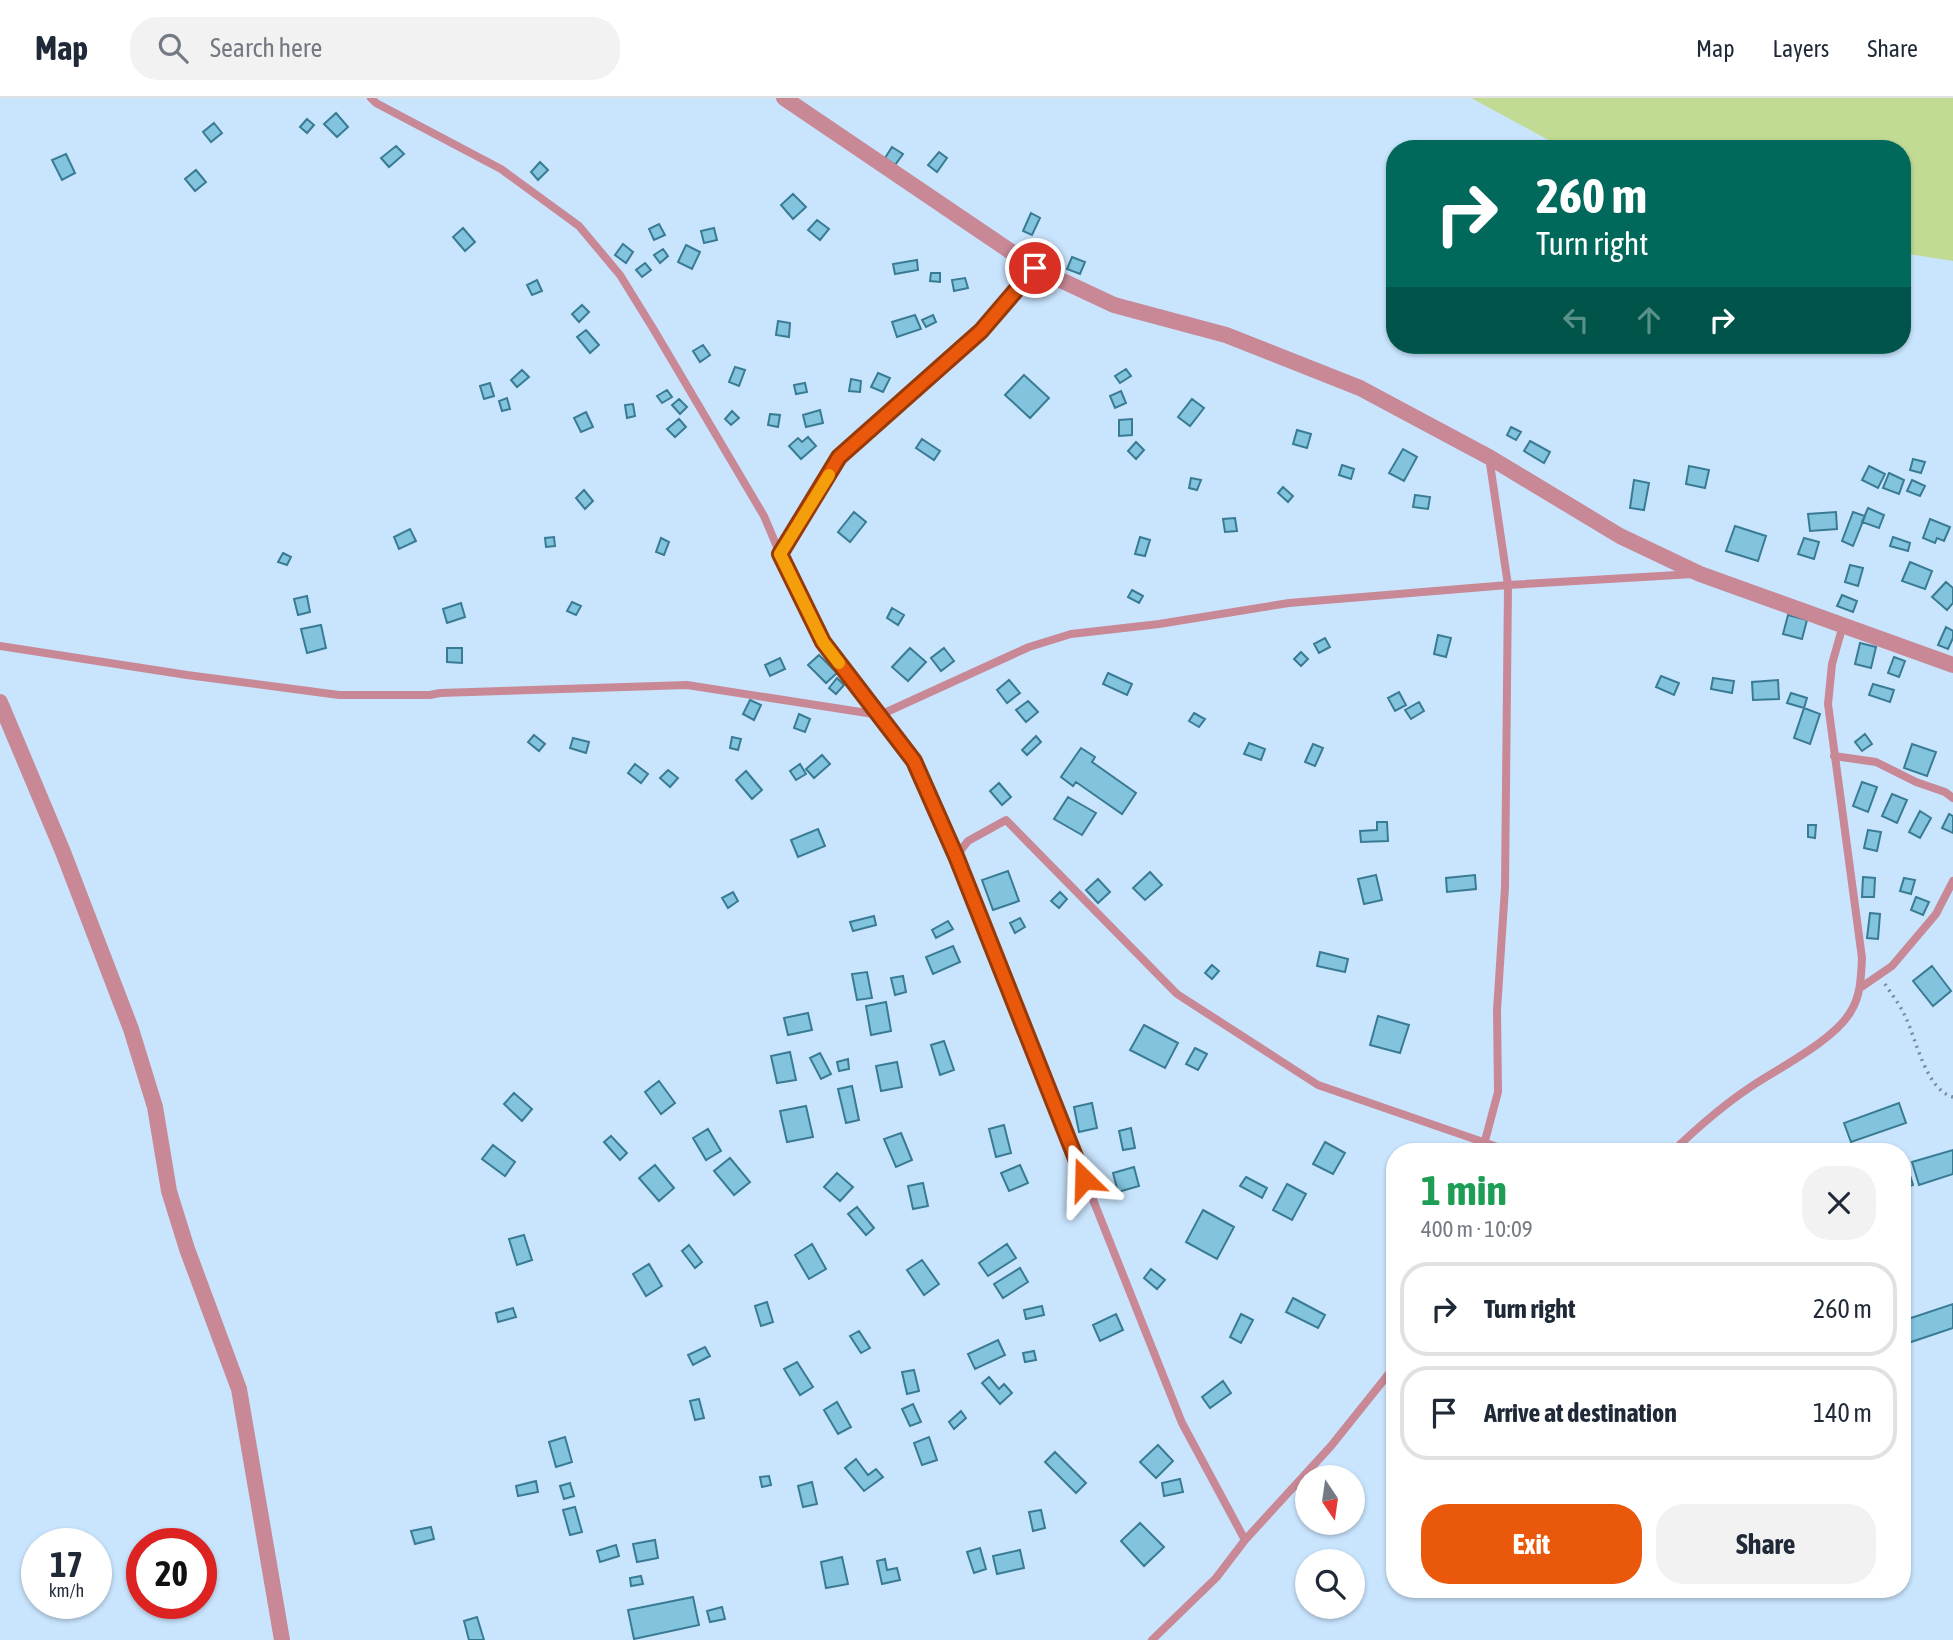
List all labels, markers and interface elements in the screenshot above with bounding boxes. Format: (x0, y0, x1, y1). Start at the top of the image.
search box (130, 17, 620, 80)
text: Map (35, 29, 88, 67)
icon: search (154, 29, 192, 67)
text: Search here (210, 33, 322, 63)
text: Map (1696, 35, 1735, 62)
text: Layers (1773, 35, 1829, 62)
text: Share (1867, 35, 1918, 62)
text: 260 m (1536, 167, 1647, 223)
icon: right (1421, 168, 1512, 259)
text: Turn right (1536, 225, 1649, 262)
pin (1005, 238, 1065, 298)
icon: arrive (1016, 249, 1054, 287)
icon: left (1557, 301, 1595, 339)
icon: ahead (1630, 301, 1668, 339)
icon: right (1703, 301, 1741, 339)
position arrow (1047, 1142, 1121, 1216)
text: 1 min (1421, 1166, 1507, 1214)
button: close (1802, 1166, 1876, 1240)
text: 400 m · 10:09 (1421, 1216, 1533, 1242)
icon: right (1425, 1290, 1463, 1328)
text: Turn right (1484, 1294, 1575, 1324)
text: 260 m (1813, 1294, 1872, 1324)
icon: arrive (1425, 1394, 1463, 1432)
text: Arrive at destination (1484, 1398, 1677, 1428)
text: 140 m (1813, 1398, 1872, 1428)
north arrow (1295, 1465, 1365, 1535)
map controls (1295, 1465, 1365, 1619)
button: Exit (1421, 1504, 1642, 1584)
button: Share (1656, 1504, 1876, 1584)
speed limit sign: 20 (126, 1528, 217, 1619)
text: 17 (50, 1544, 83, 1584)
button: search (1295, 1549, 1365, 1619)
text: km/h (49, 1580, 84, 1601)

